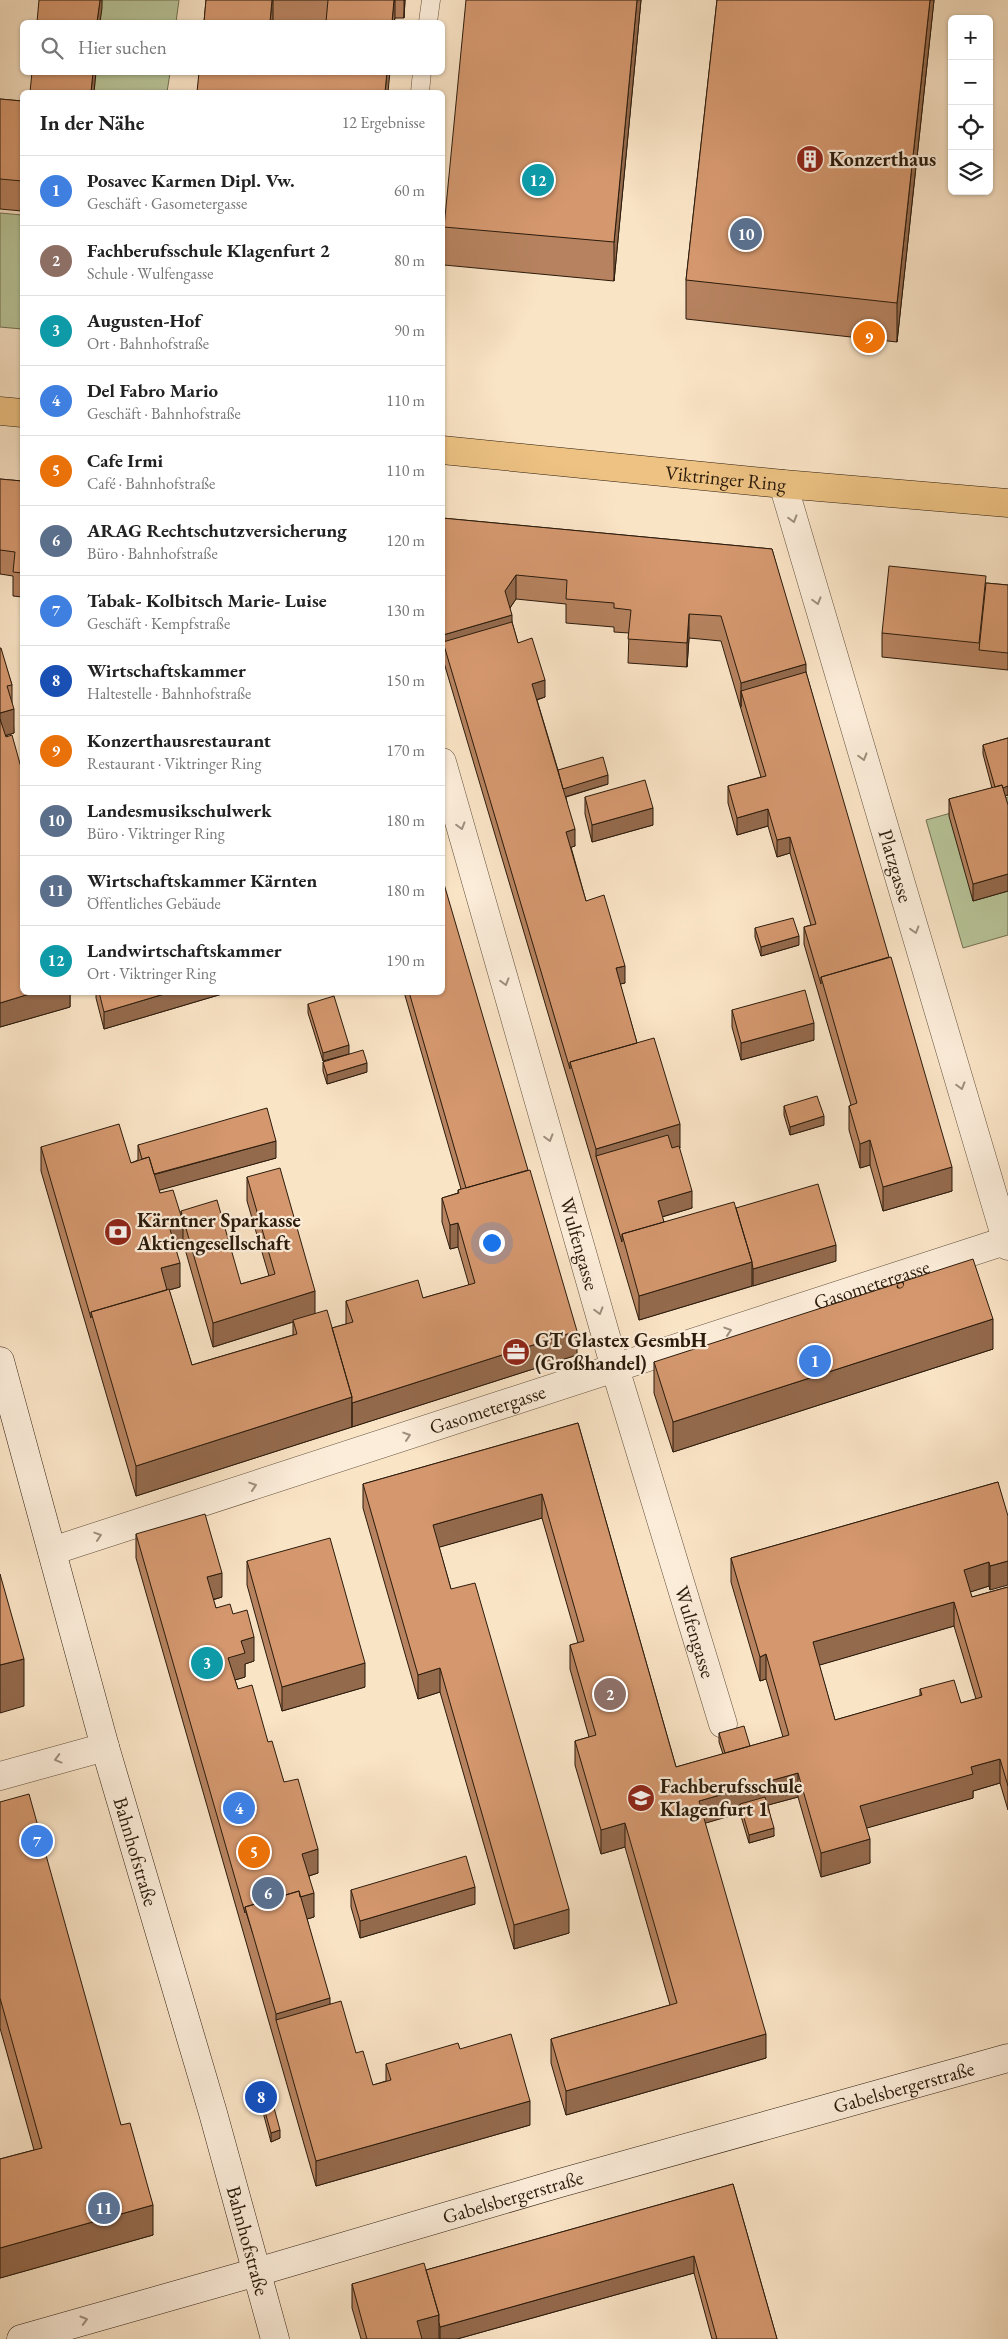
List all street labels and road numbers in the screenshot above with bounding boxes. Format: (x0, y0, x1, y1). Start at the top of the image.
street label: Viktringer Ring (664, 459, 788, 497)
street label: Platzgasse (873, 826, 919, 906)
street label: Wulfengasse (554, 1194, 605, 1293)
street label: Gasometergasse (810, 1253, 933, 1315)
street label: Gasometergasse (426, 1378, 549, 1440)
street label: Wulfengasse (669, 1583, 721, 1681)
street label: Bahnhofstraße (107, 1794, 164, 1909)
street label: Gabelsbergerstraße (830, 2055, 977, 2119)
street label: Gabelsbergerstraße (439, 2164, 586, 2230)
street label: Bahnhofstraße (221, 2183, 275, 2299)

